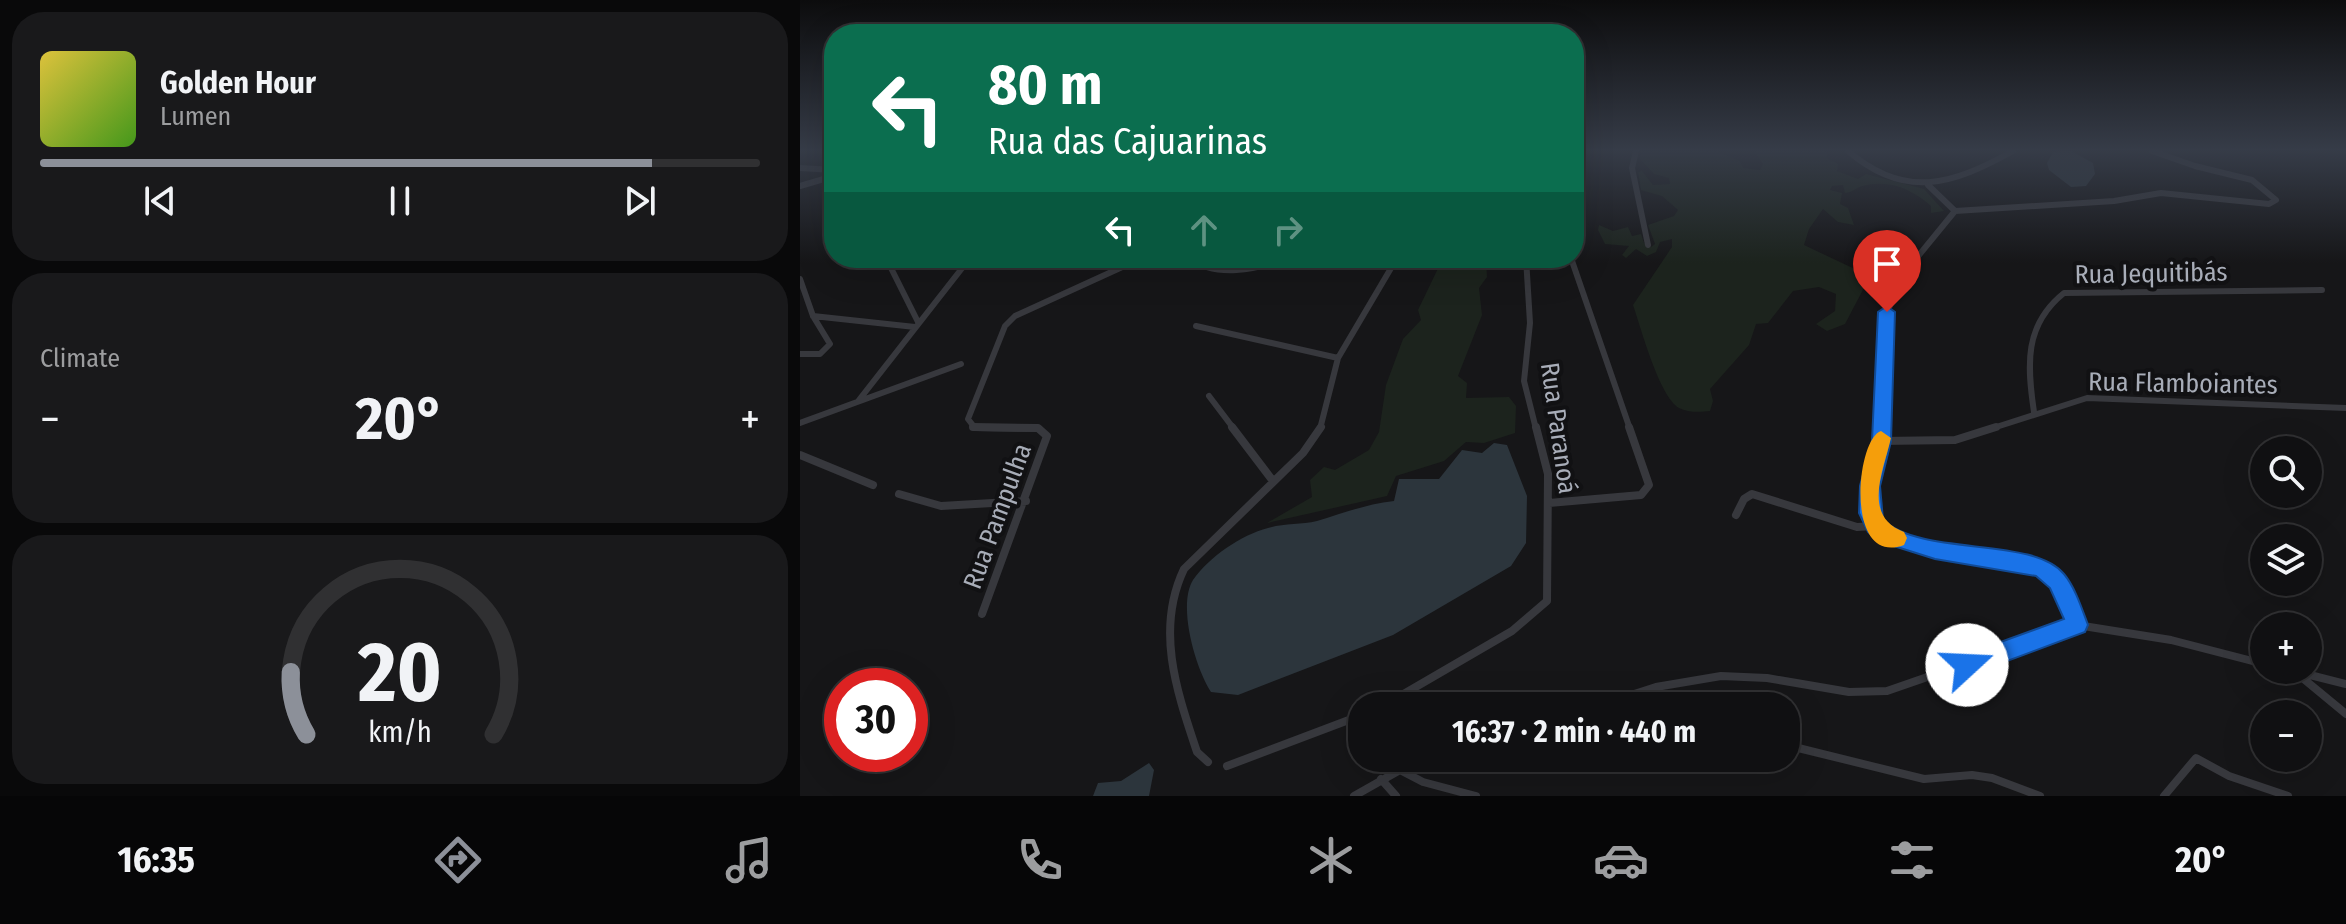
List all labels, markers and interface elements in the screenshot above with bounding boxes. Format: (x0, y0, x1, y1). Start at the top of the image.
text: 80 m (988, 52, 1103, 119)
icon: left (856, 56, 960, 160)
text: Golden Hour (160, 65, 316, 101)
text: Lumen (160, 101, 231, 132)
text: Rua das Cajuarinas (988, 120, 1267, 164)
icon: previous (138, 179, 182, 223)
icon: pause (378, 179, 422, 223)
icon: next (618, 179, 662, 223)
icon: left (1098, 208, 1142, 252)
icon: ahead (1182, 208, 1226, 252)
icon: right (1266, 208, 1310, 252)
pin (1853, 230, 1921, 312)
icon: arrive (1865, 242, 1909, 286)
street label: Rua Jequitibás (2074, 257, 2228, 290)
text: Climate (40, 343, 120, 374)
street label: Rua Paranoá (1534, 360, 1583, 496)
street label: Rua Flamboiantes (2088, 366, 2278, 401)
text: 20° (356, 383, 444, 455)
text: − (40, 393, 60, 446)
text: + (740, 393, 760, 446)
map controls (2250, 436, 2322, 772)
button: search (2250, 436, 2322, 508)
street label: Rua Pampulha (957, 439, 1038, 593)
button: layers (2250, 524, 2322, 596)
button: + (2250, 612, 2322, 684)
text: 20 (357, 623, 442, 723)
position arrow (1925, 623, 2009, 707)
speed limit sign: 30 (824, 668, 928, 772)
button: − (2250, 700, 2322, 772)
text: 16:37 · 2 min · 440 m (1452, 714, 1696, 750)
text: km/h (368, 716, 432, 751)
icon: directions (430, 832, 486, 888)
icon: music (721, 832, 777, 888)
icon: phone (1012, 832, 1068, 888)
icon: climate (1303, 832, 1359, 888)
icon: car (1593, 832, 1649, 888)
icon: filters (1884, 832, 1940, 888)
text: 16:35 (117, 838, 195, 882)
text: 20° (2175, 838, 2228, 882)

